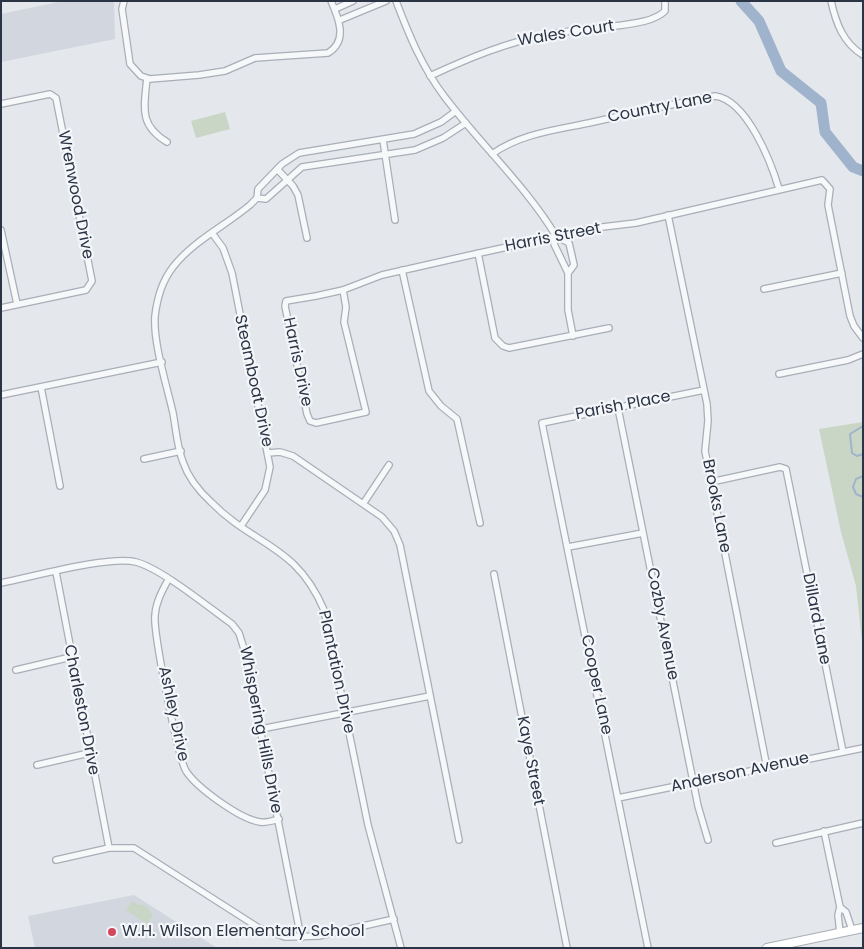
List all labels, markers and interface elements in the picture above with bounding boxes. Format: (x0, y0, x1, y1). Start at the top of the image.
street label: Wales Court (516, 17, 616, 51)
street label: Country Lane (606, 88, 714, 128)
street label: Wrenwood Drive (53, 129, 97, 261)
street label: Harris Street (503, 219, 603, 257)
street label: Steamboat Drive (230, 313, 276, 449)
street label: Harris Drive (278, 316, 316, 408)
street label: Parish Place (574, 387, 672, 425)
street label: Brooks Lane (698, 458, 734, 554)
street label: Cozby Avenue (642, 566, 682, 682)
street label: Dillard Lane (798, 572, 834, 666)
street label: Plantation Drive (314, 609, 358, 735)
street label: Cooper Lane (576, 633, 616, 737)
street label: Charleston Drive (59, 643, 103, 777)
street label: Whispering Hills Drive (234, 645, 286, 815)
street label: Ashley Drive (154, 665, 192, 763)
street label: Kaye Street (512, 715, 548, 807)
street label: Anderson Avenue (669, 749, 811, 797)
place label: W.H. Wilson Elementary School (122, 922, 365, 942)
marker: W.H. Wilson Elementary School (106, 926, 118, 938)

